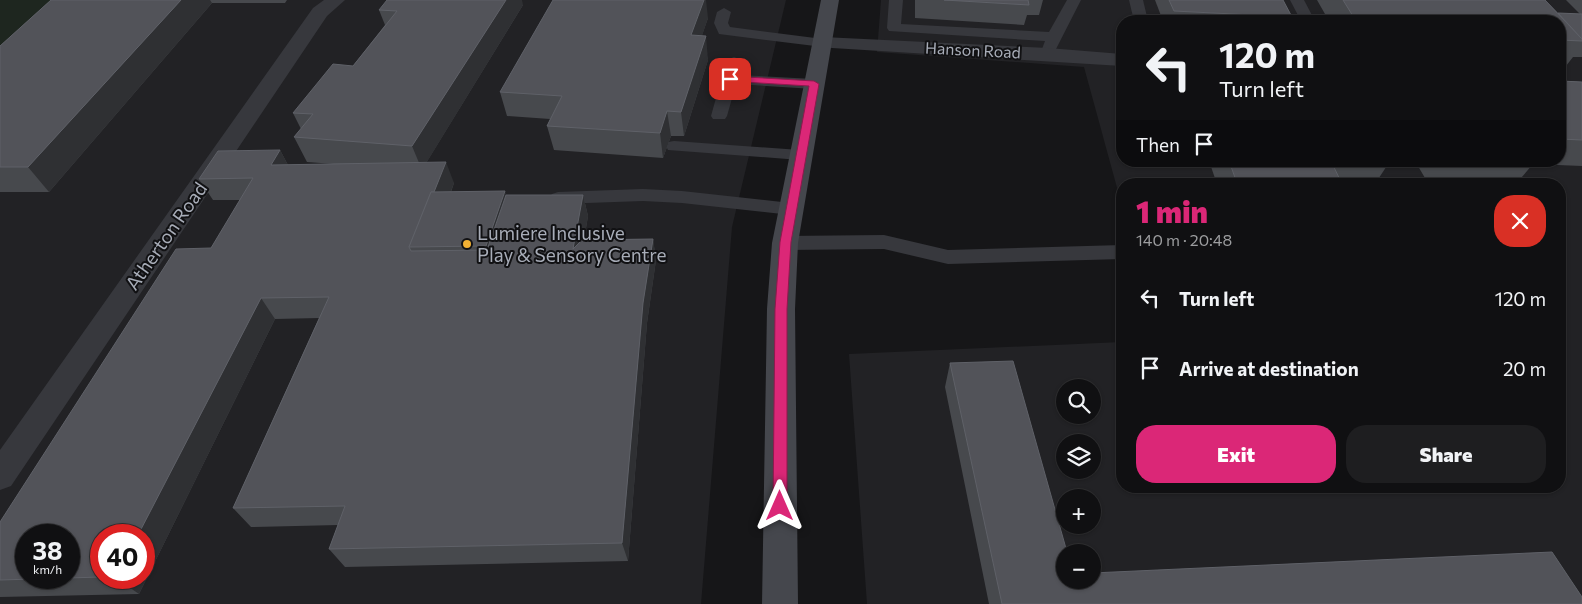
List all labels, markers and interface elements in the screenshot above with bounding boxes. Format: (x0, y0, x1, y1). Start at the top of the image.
text: 120 m (1219, 32, 1315, 75)
icon: left (1136, 35, 1201, 100)
street label: Hanson Road (925, 38, 1021, 61)
pin (709, 58, 751, 100)
icon: arrive (716, 65, 744, 93)
text: Turn left (1219, 75, 1304, 102)
icon: arrive (1190, 130, 1218, 158)
text: Then (1136, 133, 1180, 156)
street label: Atherton Road (120, 177, 211, 294)
text: 1 min (1136, 192, 1208, 229)
button: close (1494, 195, 1546, 247)
place label: Lumiere Inclusive Play & Sensory Centre (477, 221, 667, 266)
text: 140 m · 20:48 (1136, 230, 1232, 249)
marker: Lumiere Inclusive Play & Sensory Centre (461, 238, 473, 250)
icon: left (1136, 284, 1164, 312)
text: Turn left (1179, 287, 1254, 310)
text: 120 m (1495, 287, 1546, 310)
icon: arrive (1136, 354, 1164, 382)
text: Arrive at destination (1179, 357, 1359, 380)
text: 20 m (1503, 357, 1546, 380)
map controls (1056, 379, 1101, 589)
button: search (1056, 379, 1101, 424)
button: Exit (1136, 425, 1336, 483)
button: Share (1346, 425, 1546, 483)
button: layers (1056, 434, 1101, 479)
position arrow (753, 479, 805, 531)
button: + (1056, 489, 1101, 534)
speed limit sign: 40 (90, 524, 155, 589)
text: 38 (32, 535, 63, 565)
button: − (1056, 544, 1101, 589)
text: km/h (33, 562, 62, 576)

